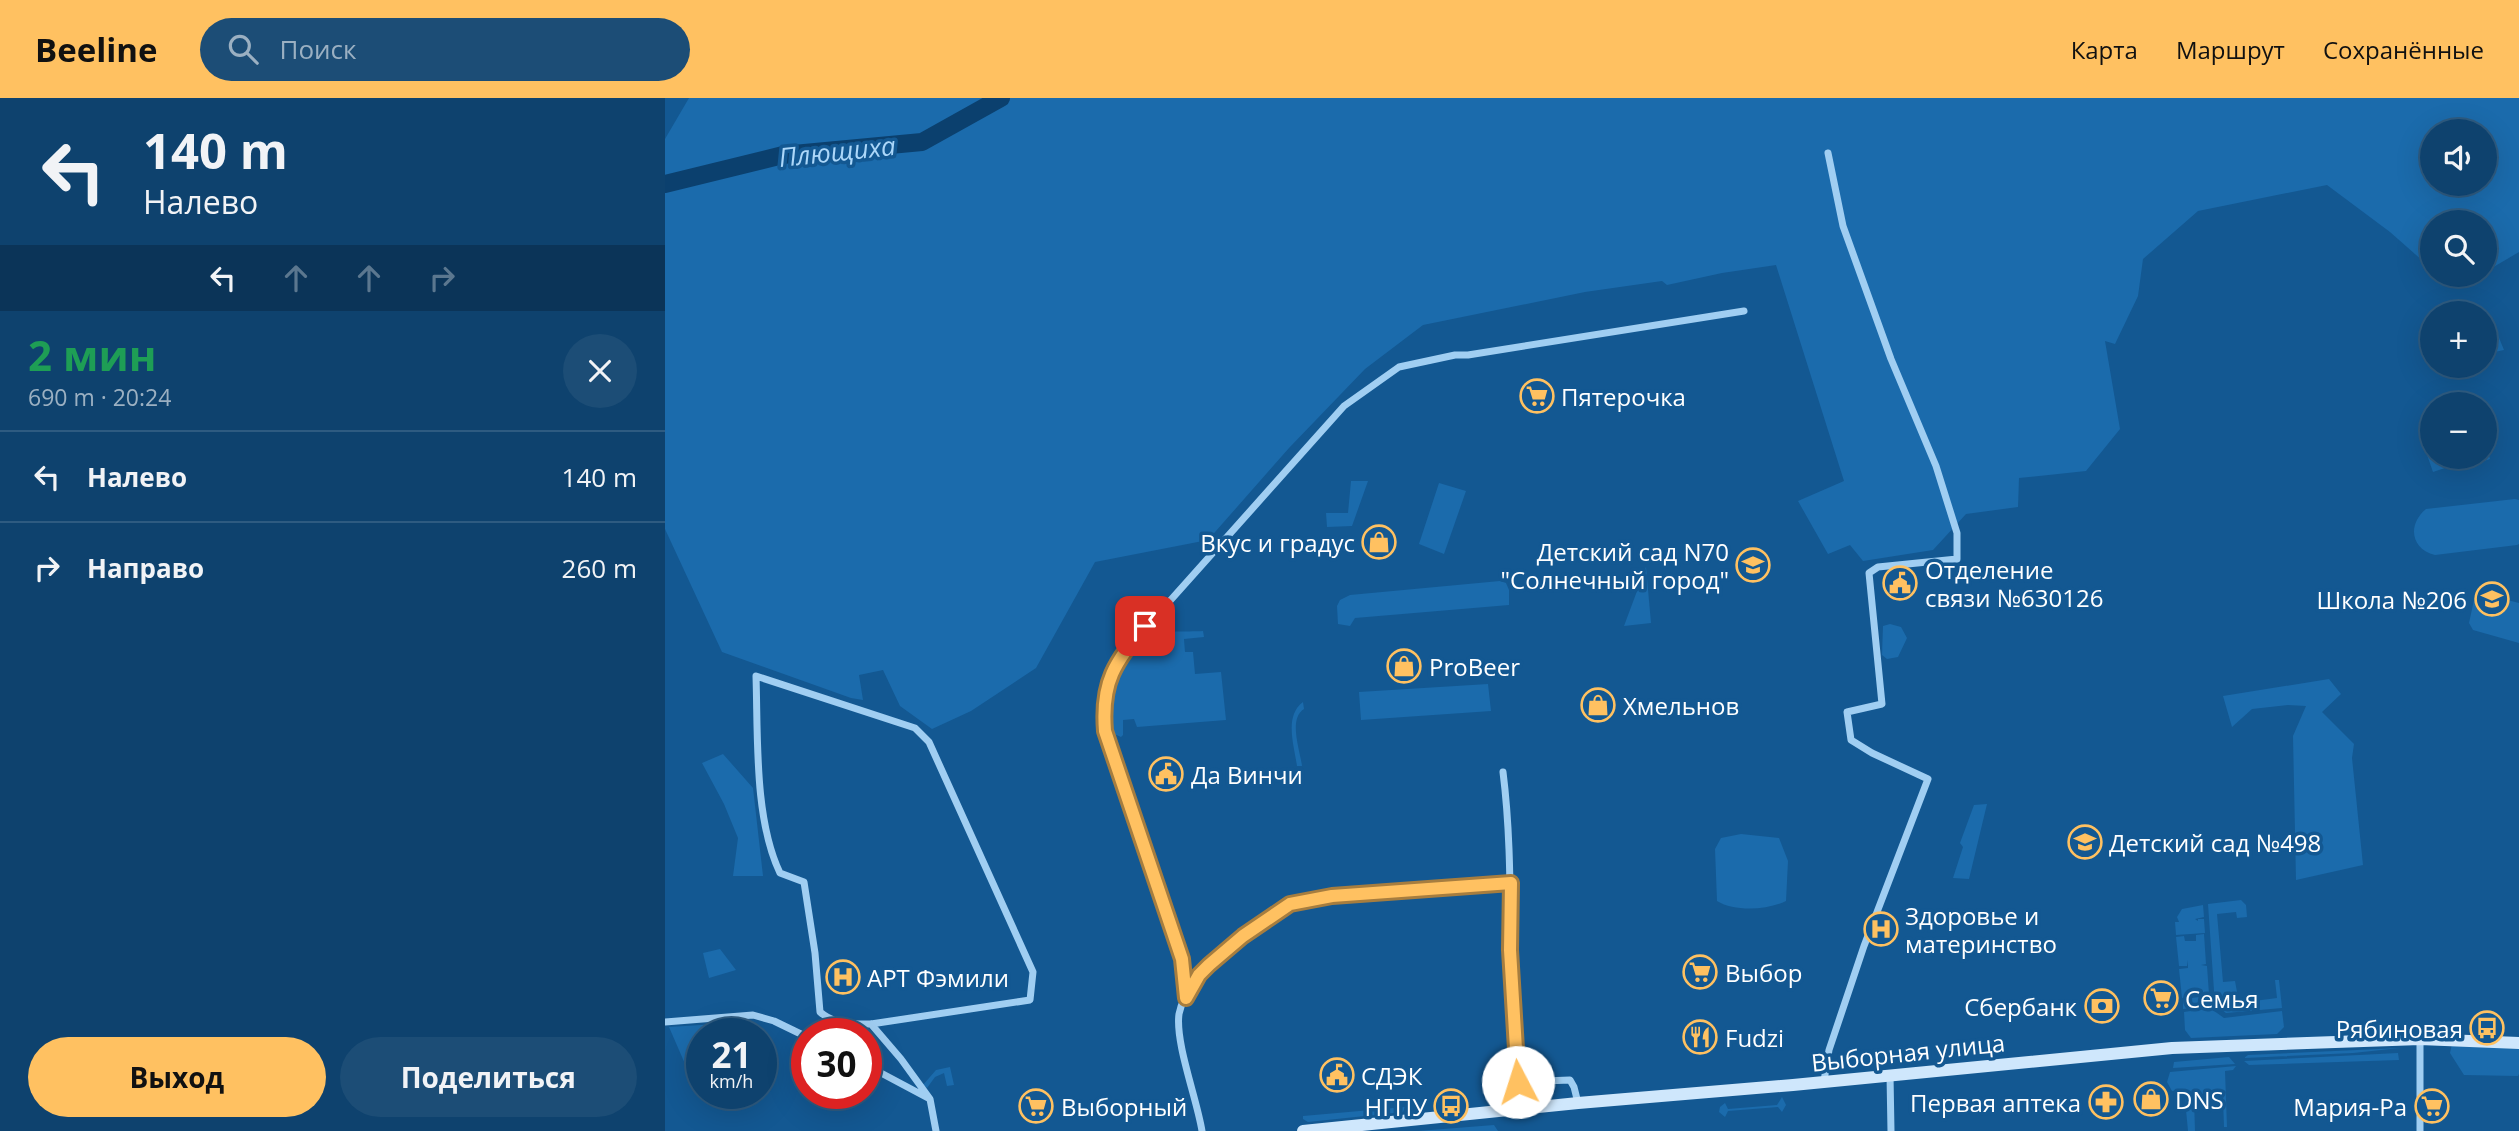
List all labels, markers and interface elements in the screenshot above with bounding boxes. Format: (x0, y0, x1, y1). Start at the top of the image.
search box (200, 18, 690, 81)
text: Beeline (35, 27, 158, 72)
icon: search (224, 30, 262, 68)
text: Поиск (280, 31, 356, 67)
text: Карта (2071, 33, 2138, 66)
text: Маршрут (2176, 33, 2285, 66)
text: Сохранённые (2323, 33, 2484, 66)
text: 140 m (143, 117, 288, 183)
map controls (2420, 119, 2497, 469)
button: sound (2420, 119, 2497, 196)
icon: left (28, 126, 119, 217)
water label: Плющиха (777, 127, 898, 175)
text: Налево (143, 180, 258, 223)
button: search (2420, 210, 2497, 287)
icon: left (204, 259, 242, 297)
icon: ahead (277, 259, 315, 297)
icon: ahead (350, 259, 388, 297)
icon: right (423, 259, 461, 297)
button: + (2420, 301, 2497, 378)
text: 2 мин (28, 326, 156, 383)
button: close (563, 334, 637, 408)
supermarket icon: Пятерочка (1518, 377, 1556, 415)
place label: Пятерочка (1561, 380, 1686, 413)
text: 690 m · 20:24 (28, 381, 171, 413)
button: − (2420, 392, 2497, 469)
icon: left (28, 458, 66, 496)
text: Налево (87, 459, 187, 495)
text: 140 m (562, 459, 637, 495)
shop icon: Вкус и градус (1360, 523, 1398, 561)
place label: Вкус и градус (1200, 526, 1355, 559)
place label: Детский сад N70 "Солнечный город" (1501, 535, 1729, 596)
school or university icon: Детский сад N70 "Солнечный город" (1734, 546, 1772, 584)
icon: right (28, 549, 66, 587)
text: Направо (87, 550, 204, 586)
text: 260 m (562, 550, 637, 586)
place label: Отделение связи №630126 (1925, 553, 2103, 614)
public building icon: Отделение связи №630126 (1881, 564, 1919, 602)
school or university icon: Школа №206 (2473, 580, 2511, 618)
place label: Школа №206 (2316, 583, 2467, 616)
pin (1115, 596, 1175, 656)
icon: arrive (1126, 607, 1164, 645)
shop icon: ProBeer (1385, 647, 1423, 685)
place label: ProBeer (1429, 650, 1520, 683)
shop icon: Хмельнов (1579, 686, 1617, 724)
place label: Хмельнов (1623, 689, 1739, 722)
public building icon: Да Винчи (1147, 755, 1185, 793)
place label: Да Винчи (1191, 758, 1303, 791)
school or university icon: Детский сад №498 (2066, 823, 2104, 861)
place label: Детский сад №498 (2109, 826, 2321, 859)
place label: Здоровье и материнство (1905, 899, 2057, 960)
hospital icon: Здоровье и материнство (1862, 910, 1900, 948)
supermarket icon: Выбор (1681, 953, 1719, 991)
place label: Выбор (1725, 956, 1802, 989)
hospital icon: АРТ Фэмили (824, 958, 862, 996)
place label: АРТ Фэмили (867, 961, 1009, 994)
supermarket icon: Семья (2142, 979, 2180, 1017)
place label: Семья (2185, 982, 2259, 1015)
bank icon: Сбербанк (2083, 987, 2121, 1025)
place label: Сбербанк (1964, 990, 2078, 1023)
bus stop icon: Рябиновая (2468, 1009, 2506, 1047)
place label: Рябиновая (2336, 1012, 2463, 1045)
speed limit sign: 30 (791, 1018, 882, 1109)
restaurant icon: Fudzi (1681, 1018, 1719, 1056)
place label: Fudzi (1725, 1021, 1784, 1054)
street label: Выборная улица (1809, 1025, 2007, 1079)
text: 21 (711, 1031, 752, 1078)
button: Выход (28, 1037, 326, 1117)
button: Поделиться (340, 1037, 637, 1117)
position arrow (1481, 1045, 1555, 1119)
public building icon: СДЭК (1318, 1056, 1356, 1094)
place label: СДЭК (1361, 1059, 1423, 1092)
text: km/h (710, 1069, 753, 1093)
shop icon: DNS (2132, 1080, 2170, 1118)
pharmacy icon: Первая аптека (2087, 1083, 2125, 1121)
place label: DNS (2175, 1083, 2224, 1116)
place label: Первая аптека (1910, 1086, 2081, 1119)
supermarket icon: Выборный (1017, 1087, 1055, 1125)
bus stop icon: НГПУ (1432, 1087, 1470, 1125)
supermarket icon: Мария-Ра (2413, 1087, 2451, 1125)
place label: Выборный (1061, 1090, 1187, 1123)
place label: НГПУ (1365, 1090, 1427, 1123)
place label: Мария-Ра (2293, 1090, 2407, 1123)

